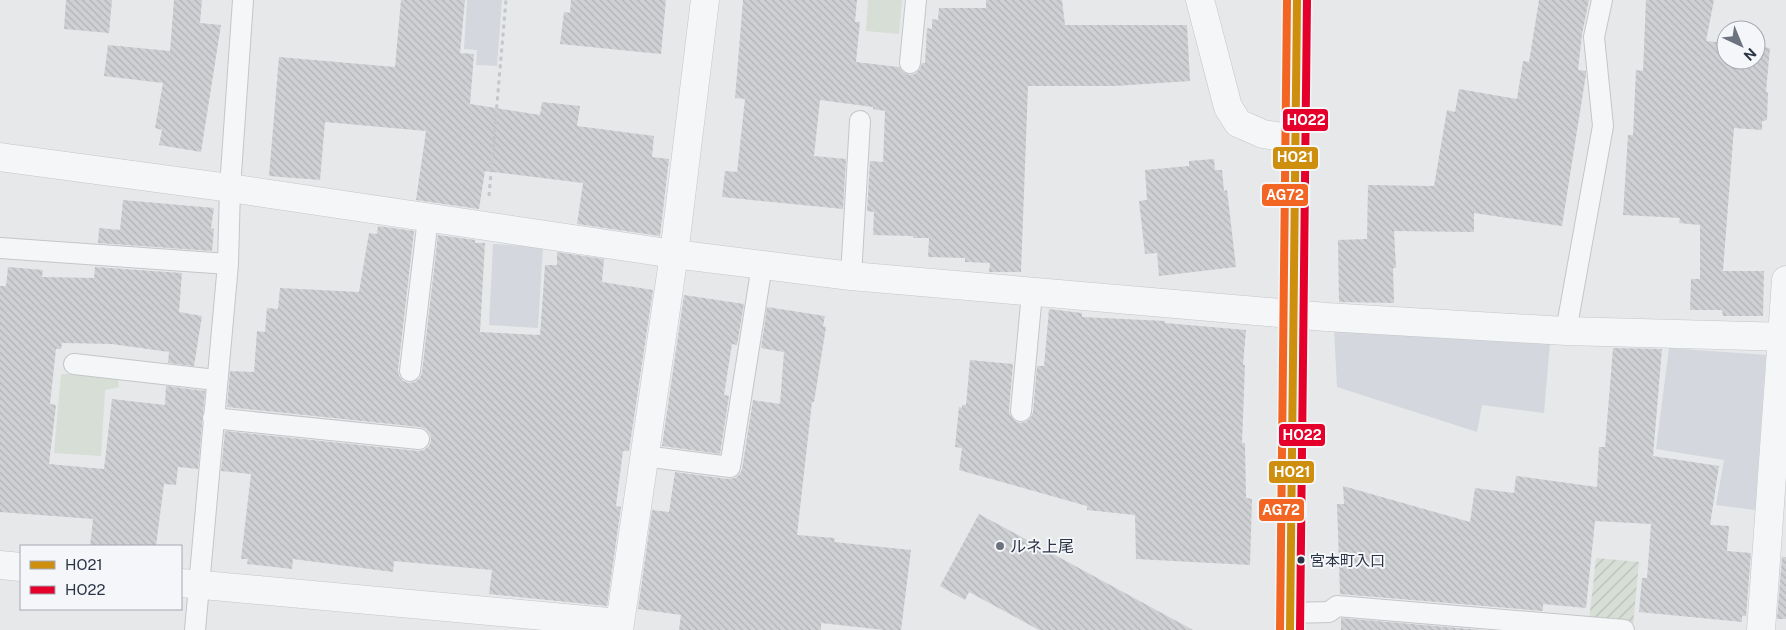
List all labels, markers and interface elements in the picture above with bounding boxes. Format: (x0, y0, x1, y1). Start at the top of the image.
north arrow (1716, 20, 1766, 70)
text: N (1741, 45, 1760, 64)
line badge: HO22 (1282, 108, 1329, 132)
text: HO22 (1286, 112, 1326, 128)
line badge: HO21 (1272, 146, 1319, 170)
text: HO21 (1277, 149, 1313, 165)
line badge: AG72 (1261, 183, 1309, 207)
text: AG72 (1266, 187, 1304, 203)
line badge: HO22 (1278, 423, 1326, 447)
text: HO22 (1282, 427, 1322, 443)
line badge: HO21 (1268, 460, 1315, 484)
text: HO21 (1274, 464, 1310, 480)
line badge: AG72 (1258, 498, 1305, 522)
text: AG72 (1262, 502, 1300, 518)
place label: ルネ上尾 (1010, 537, 1074, 556)
marker: ルネ上尾 (994, 540, 1006, 552)
legend (20, 545, 182, 610)
place label: 宮本町入口 (1310, 552, 1385, 569)
marker: 宮本町入口 (1296, 555, 1306, 565)
text: HO21 (65, 556, 103, 573)
text: HO22 (65, 581, 105, 598)

